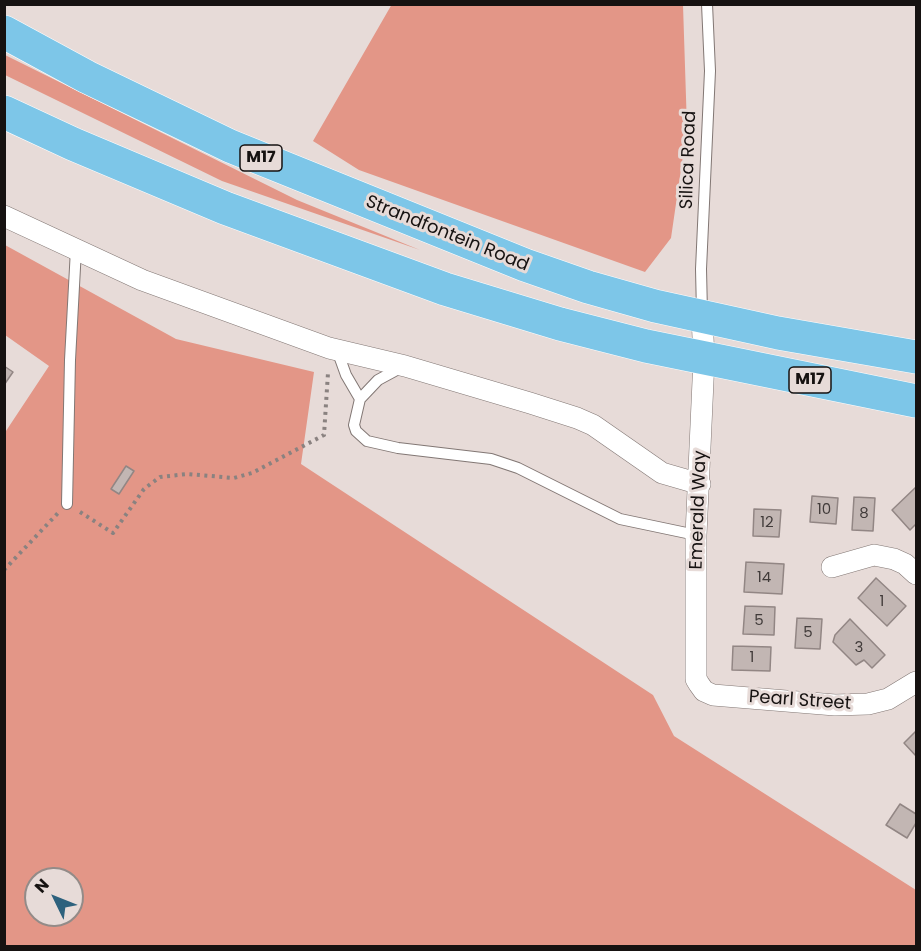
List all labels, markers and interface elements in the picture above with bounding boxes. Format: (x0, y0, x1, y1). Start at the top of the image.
street label: Silica Road (676, 110, 702, 210)
road number: M17 (240, 145, 282, 171)
street label: Strandfontein Road (362, 191, 532, 277)
road number: M17 (789, 367, 831, 393)
street label: Emerald Way (686, 450, 712, 570)
house number: 10 (817, 501, 831, 519)
house number: 8 (859, 505, 869, 523)
house number: 12 (760, 514, 774, 532)
house number: 14 (757, 569, 771, 587)
house number: 1 (880, 593, 884, 611)
house number: 5 (754, 612, 764, 630)
house number: 5 (803, 624, 813, 642)
house number: 3 (855, 639, 863, 657)
house number: 1 (750, 649, 754, 667)
street label: Pearl Street (748, 687, 852, 715)
north arrow (24, 867, 84, 927)
text: N (29, 874, 54, 898)

